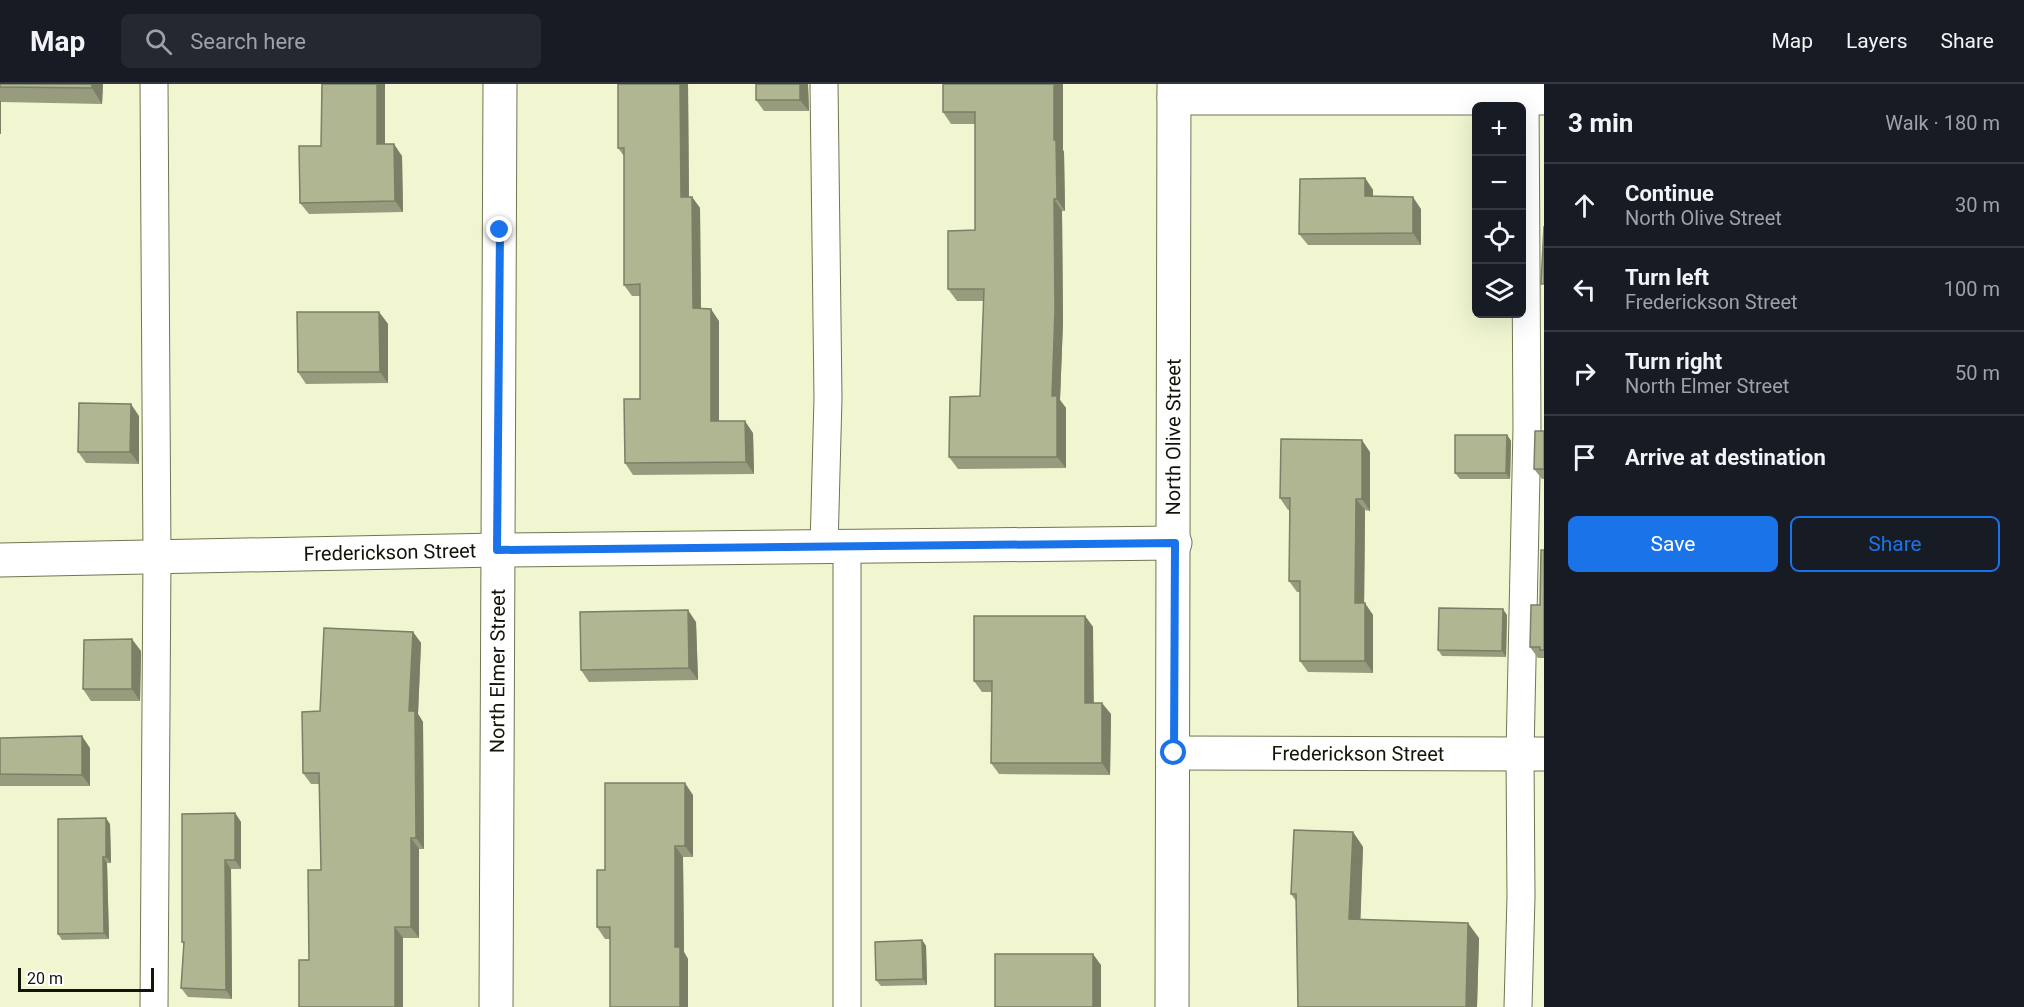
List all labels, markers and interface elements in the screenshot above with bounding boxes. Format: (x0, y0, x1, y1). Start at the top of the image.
search box (121, 14, 541, 68)
text: Map (30, 25, 85, 58)
icon: search (142, 25, 175, 58)
text: Search here (190, 29, 306, 54)
text: Map (1771, 29, 1813, 53)
text: Layers (1846, 29, 1907, 53)
text: Share (1940, 29, 1994, 53)
map controls (1472, 102, 1526, 318)
button: + (1472, 102, 1526, 156)
text: 3 min (1568, 108, 1633, 138)
text: Walk · 180 m (1885, 111, 2000, 135)
button: − (1472, 156, 1526, 210)
text: Continue (1625, 181, 1714, 206)
icon: ahead (1568, 189, 1601, 222)
text: 30 m (1955, 193, 2000, 217)
text: North Olive Street (1625, 206, 1782, 230)
button: locate (1472, 210, 1526, 264)
route end (486, 216, 512, 242)
button: layers (1472, 264, 1526, 318)
text: Turn left (1625, 265, 1709, 290)
icon: left (1568, 273, 1601, 306)
text: 100 m (1944, 277, 2000, 301)
text: Frederickson Street (1625, 290, 1798, 314)
text: Turn right (1625, 349, 1722, 374)
icon: right (1568, 357, 1601, 390)
street label: North Olive Street (1161, 359, 1185, 515)
text: 50 m (1955, 361, 2000, 385)
text: North Elmer Street (1625, 374, 1789, 398)
icon: arrive (1568, 441, 1601, 474)
text: Arrive at destination (1625, 445, 1826, 470)
button: Save (1568, 516, 1778, 572)
button: Share (1790, 516, 2000, 572)
street label: Frederickson Street (303, 538, 476, 566)
street label: North Elmer Street (485, 589, 510, 753)
route start (1160, 739, 1186, 765)
street label: Frederickson Street (1272, 741, 1444, 766)
scale bar (18, 965, 154, 992)
text: 20 m (27, 969, 63, 988)

